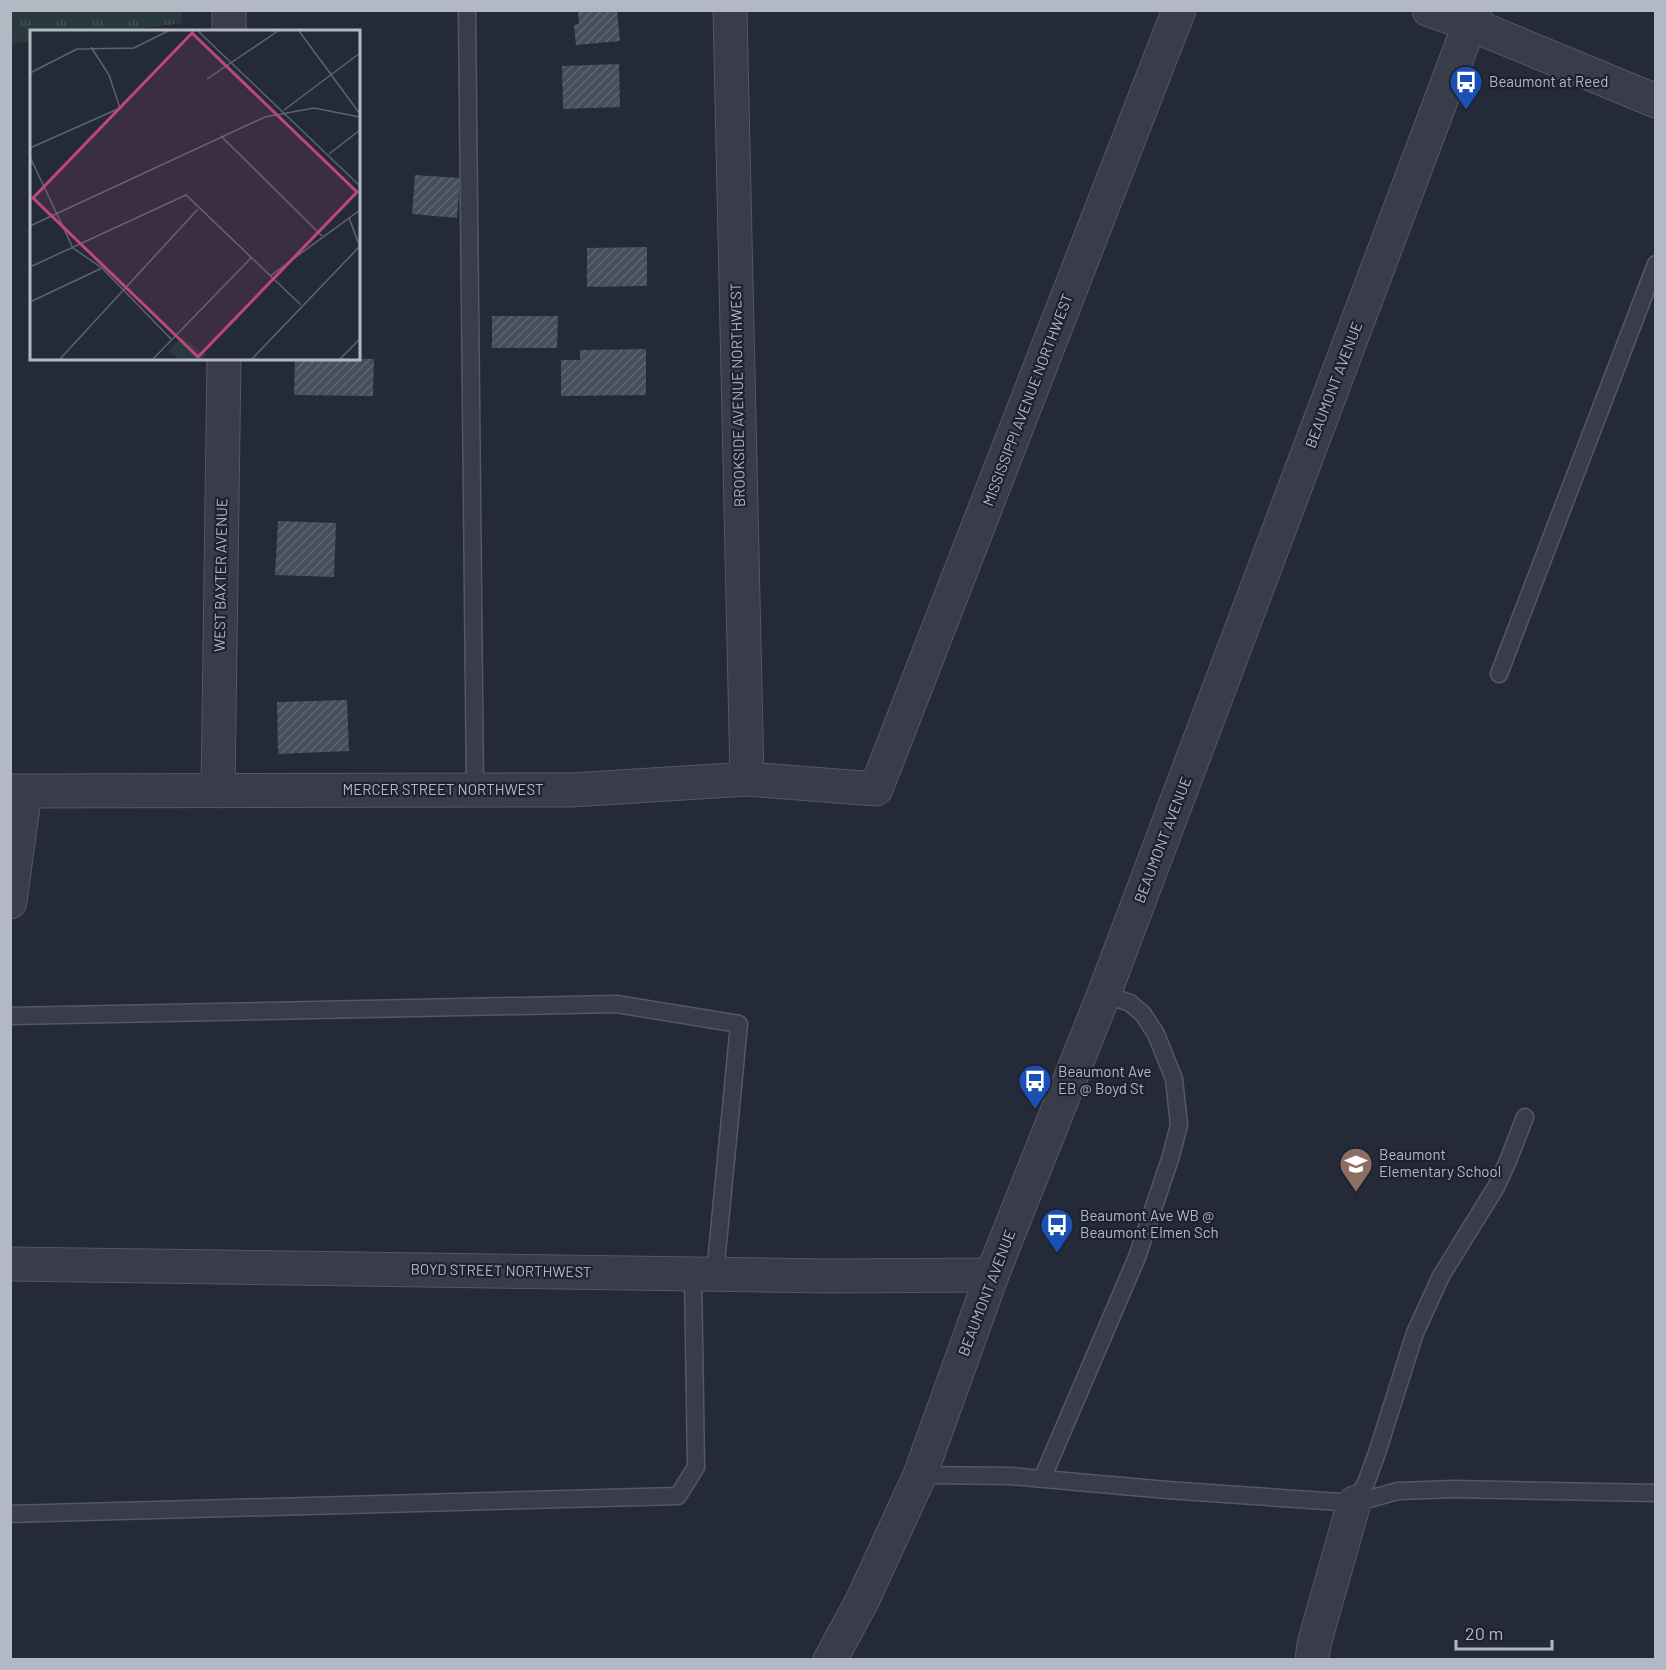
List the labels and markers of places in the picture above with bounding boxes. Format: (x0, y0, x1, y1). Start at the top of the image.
bus stop icon: Beaumont at Reed (1448, 64, 1484, 111)
place label: Beaumont at Reed (1489, 72, 1608, 90)
place label: Beaumont Ave EB @ Boyd St (1058, 1062, 1152, 1097)
bus stop icon: Beaumont Ave EB @ Boyd St (1017, 1063, 1053, 1110)
place label: Beaumont Elementary School (1379, 1145, 1501, 1180)
school or university icon: Beaumont Elementary School (1338, 1146, 1374, 1193)
place label: Beaumont Ave WB @ Beaumont Elmen Sch (1080, 1206, 1219, 1241)
bus stop icon: Beaumont Ave WB @ Beaumont Elmen Sch (1039, 1207, 1075, 1254)

